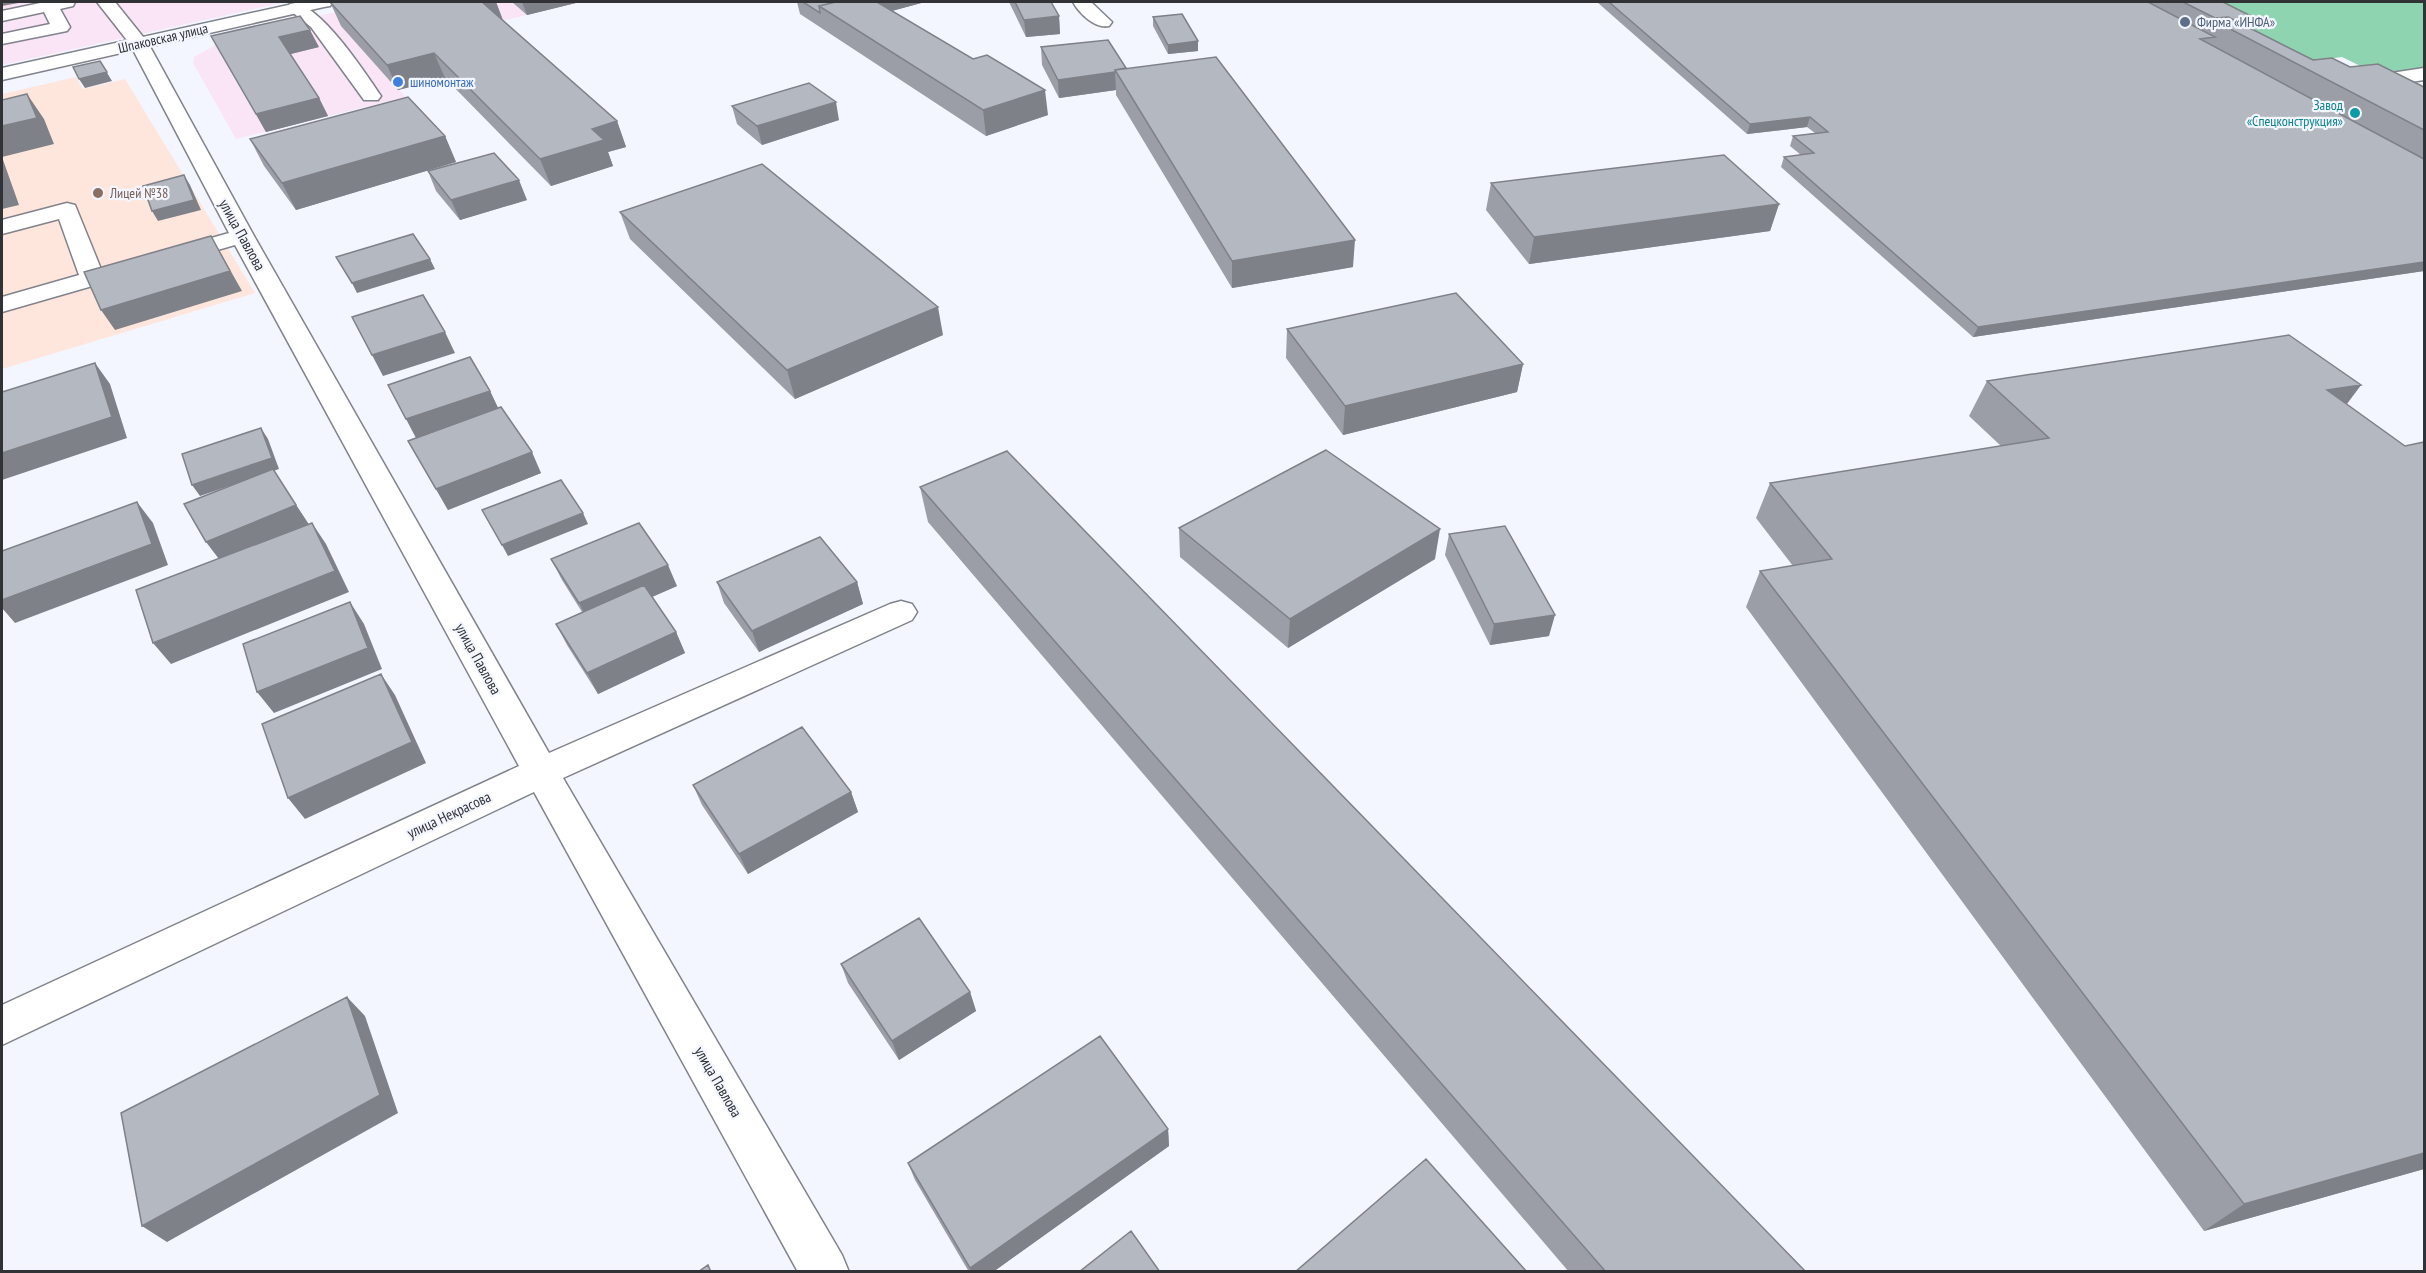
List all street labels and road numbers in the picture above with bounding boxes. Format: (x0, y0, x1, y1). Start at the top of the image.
street label: Шпаковская улица (116, 19, 210, 57)
street label: улица Павлова (215, 196, 270, 274)
street label: улица Павлова (451, 620, 506, 698)
street label: улица Некрасова (404, 787, 494, 842)
street label: улица Павлова (691, 1043, 746, 1120)

